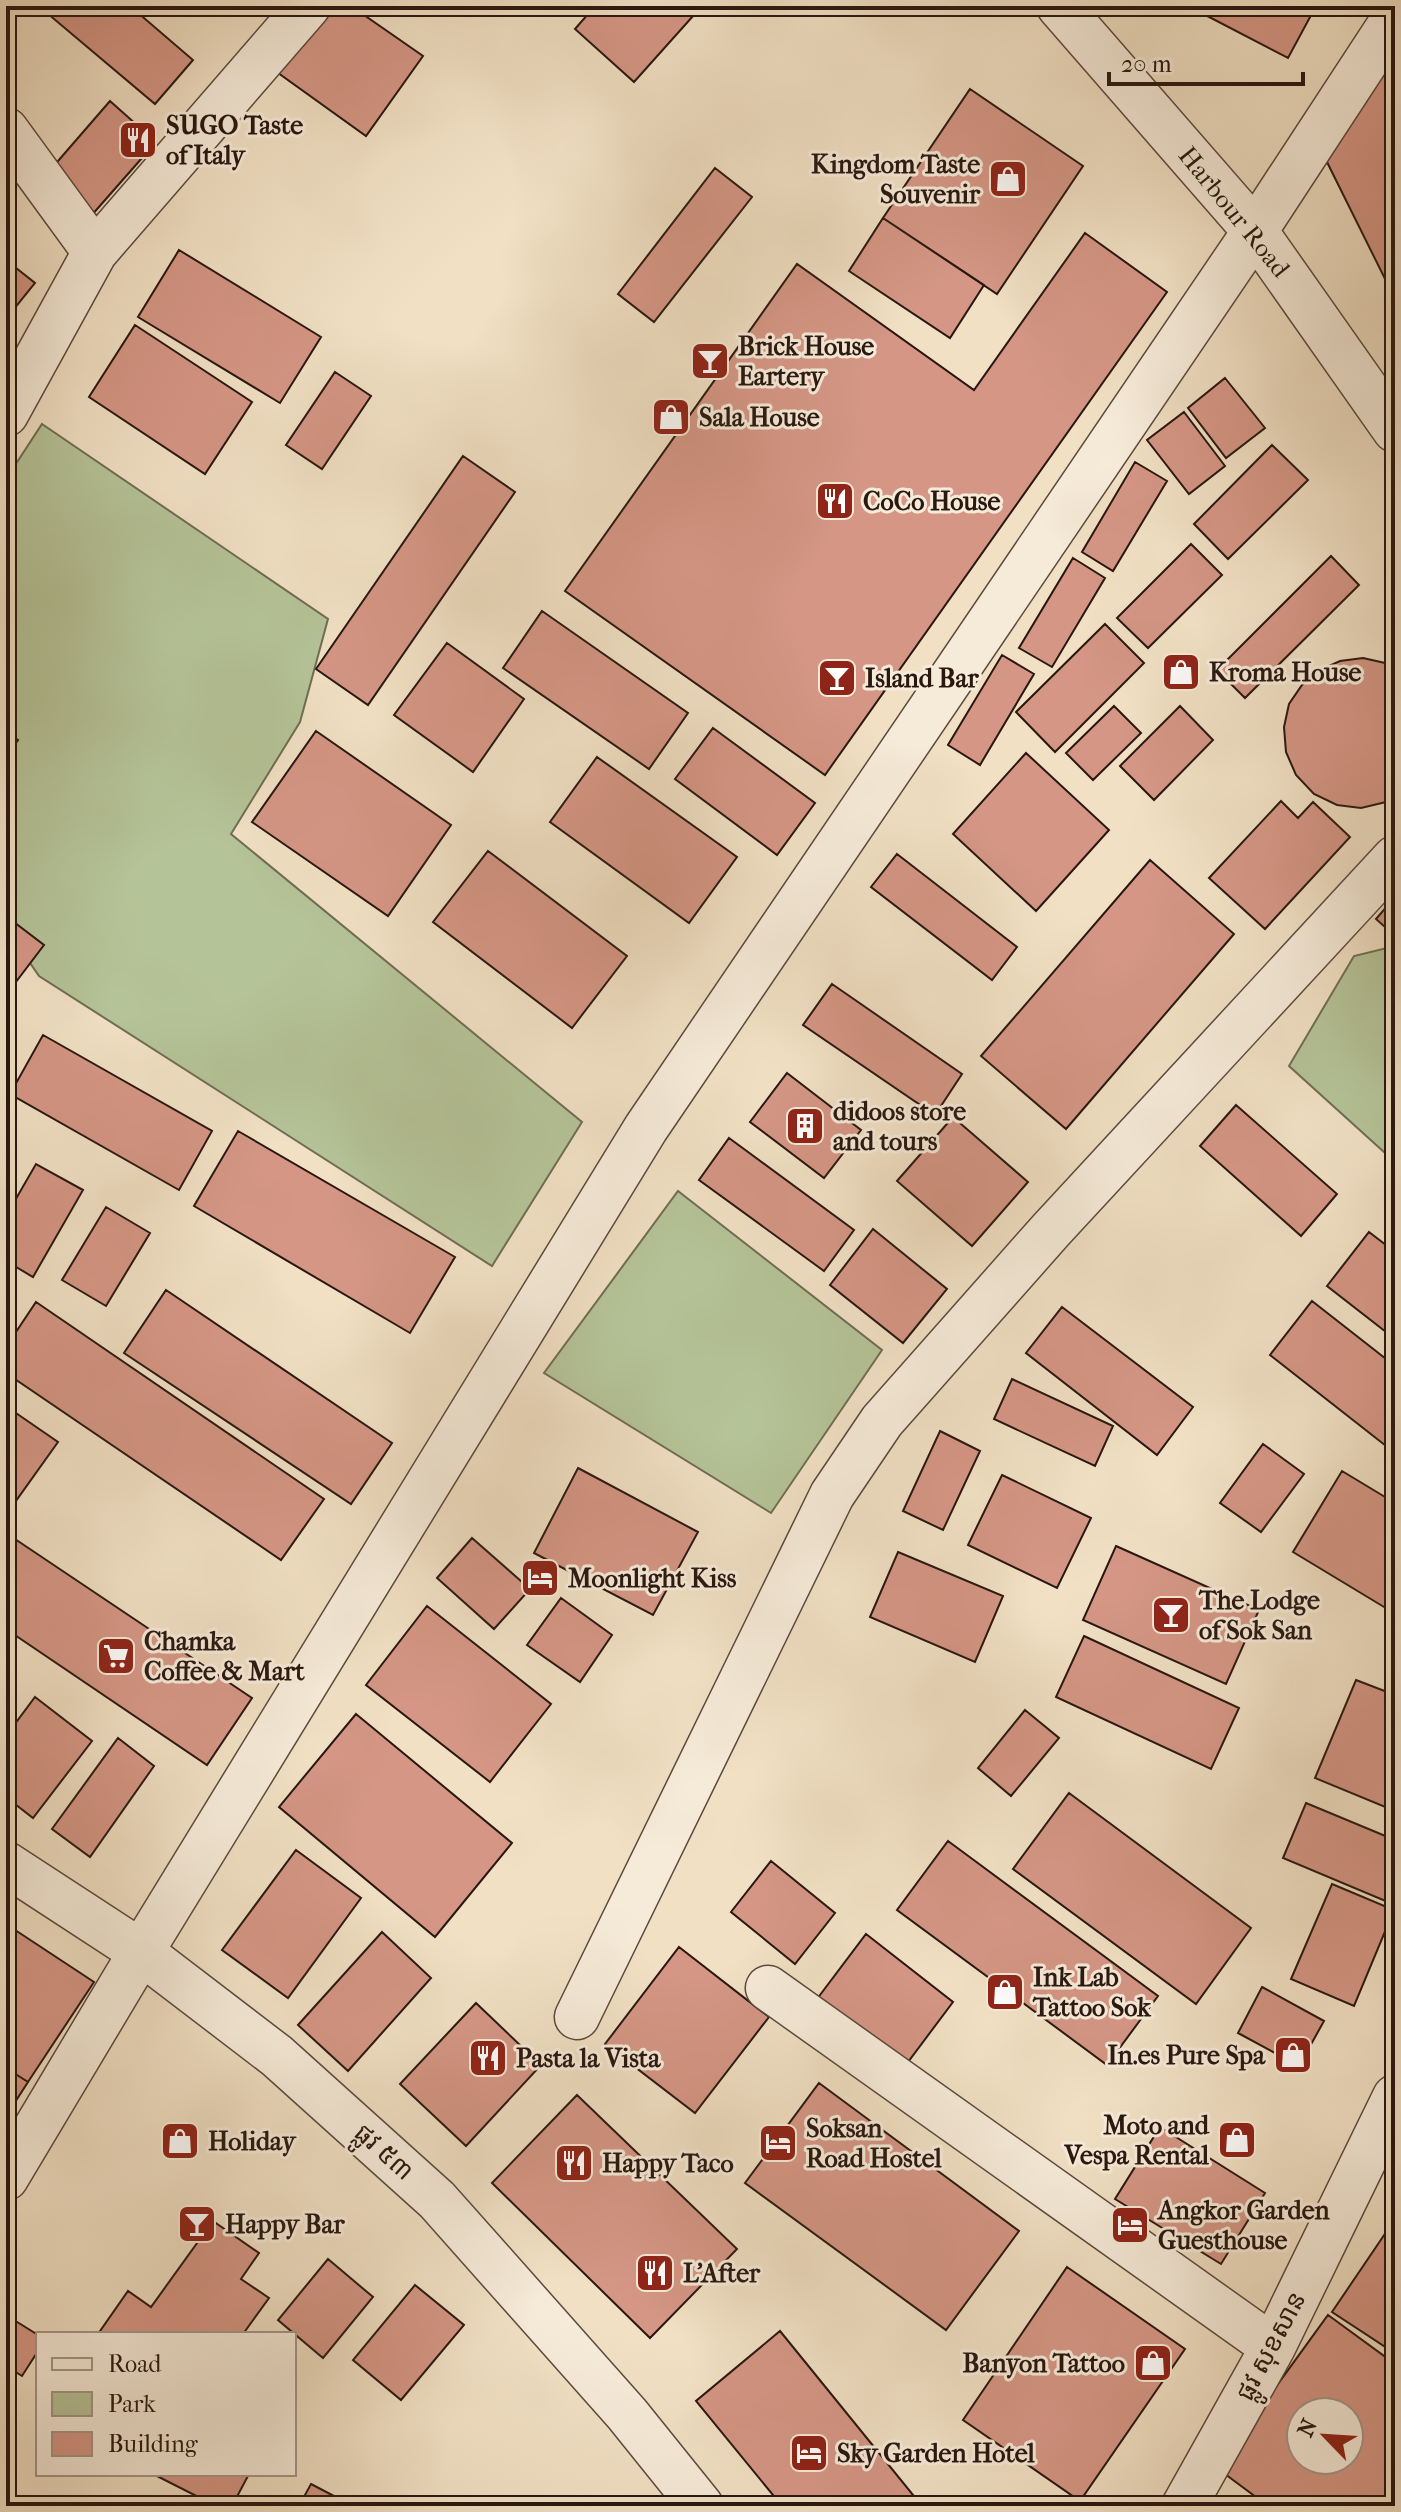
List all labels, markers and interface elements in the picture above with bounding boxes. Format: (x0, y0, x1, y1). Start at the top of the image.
scale bar (1109, 36, 1303, 86)
text: 20 m (1121, 50, 1172, 78)
place label: SUGO Taste of Italy (166, 110, 303, 171)
restaurant icon: SUGO Taste of Italy (117, 119, 159, 161)
street label: Harbour Road (1172, 140, 1297, 284)
place label: Kingdom Taste Souvenir (811, 149, 981, 210)
shop icon: Kingdom Taste Souvenir (987, 158, 1029, 200)
place label: Brick House Eartery (738, 331, 874, 392)
bar icon: Brick House Eartery (689, 340, 731, 382)
shop icon: Sala House (650, 396, 692, 438)
place label: Sala House (699, 402, 820, 433)
restaurant icon: CoCo House (814, 480, 856, 522)
place label: CoCo House (863, 486, 1000, 517)
shop icon: Kroma House (1160, 651, 1202, 693)
bar icon: Island Bar (816, 657, 858, 699)
place label: Kroma House (1209, 657, 1362, 688)
place label: Island Bar (865, 663, 980, 694)
place label: didoos store and tours (833, 1096, 966, 1157)
building icon: didoos store and tours (784, 1105, 826, 1147)
hotel icon: Moonlight Kiss (519, 1557, 561, 1599)
place label: Moonlight Kiss (568, 1563, 737, 1594)
place label: The Lodge of Sok San (1198, 1585, 1320, 1646)
bar icon: The Lodge of Sok San (1150, 1594, 1192, 1636)
place label: Chamka Coffee & Mart (144, 1626, 305, 1687)
supermarket icon: Chamka Coffee & Mart (95, 1635, 137, 1677)
place label: Ink Lab Tattoo Sok (1032, 1962, 1152, 2023)
shop icon: Ink Lab Tattoo Sok (984, 1971, 1026, 2013)
shop icon: In.es Pure Spa (1272, 2034, 1314, 2076)
restaurant icon: Pasta la Vista (467, 2037, 509, 2079)
place label: In.es Pure Spa (1107, 2040, 1266, 2071)
place label: Pasta la Vista (516, 2043, 661, 2074)
place label: Moto and Vespa Rental (1064, 2110, 1210, 2171)
place label: Soksan Road Hostel (806, 2113, 943, 2174)
street label: ផ្លូវ ៥៣ (343, 2117, 420, 2192)
shop icon: Moto and Vespa Rental (1216, 2119, 1258, 2161)
shop icon: Holiday (159, 2120, 201, 2162)
hotel icon: Soksan Road Hostel (757, 2122, 799, 2164)
place label: Holiday (208, 2126, 298, 2157)
restaurant icon: Happy Taco (553, 2142, 595, 2184)
place label: Happy Taco (602, 2148, 734, 2179)
place label: Angkor Garden Guesthouse (1156, 2195, 1331, 2256)
bar icon: Happy Bar (176, 2203, 218, 2245)
hotel icon: Angkor Garden Guesthouse (1109, 2204, 1151, 2246)
place label: Happy Bar (225, 2209, 346, 2240)
restaurant icon: L'After (634, 2252, 676, 2294)
place label: L'After (683, 2258, 761, 2289)
street label: ផ្លូវ សុខសាន (1229, 2286, 1319, 2410)
legend (36, 2332, 296, 2476)
shop icon: Banyon Tattoo (1132, 2342, 1174, 2384)
place label: Banyon Tattoo (963, 2348, 1125, 2379)
text: Road (108, 2350, 162, 2378)
text: Park (108, 2390, 156, 2418)
north arrow (1285, 2396, 1365, 2476)
text: N (1292, 2415, 1323, 2441)
text: Building (108, 2430, 199, 2458)
hotel icon: Sky Garden Hotel (788, 2432, 830, 2474)
place label: Sky Garden Hotel (837, 2438, 1035, 2469)

